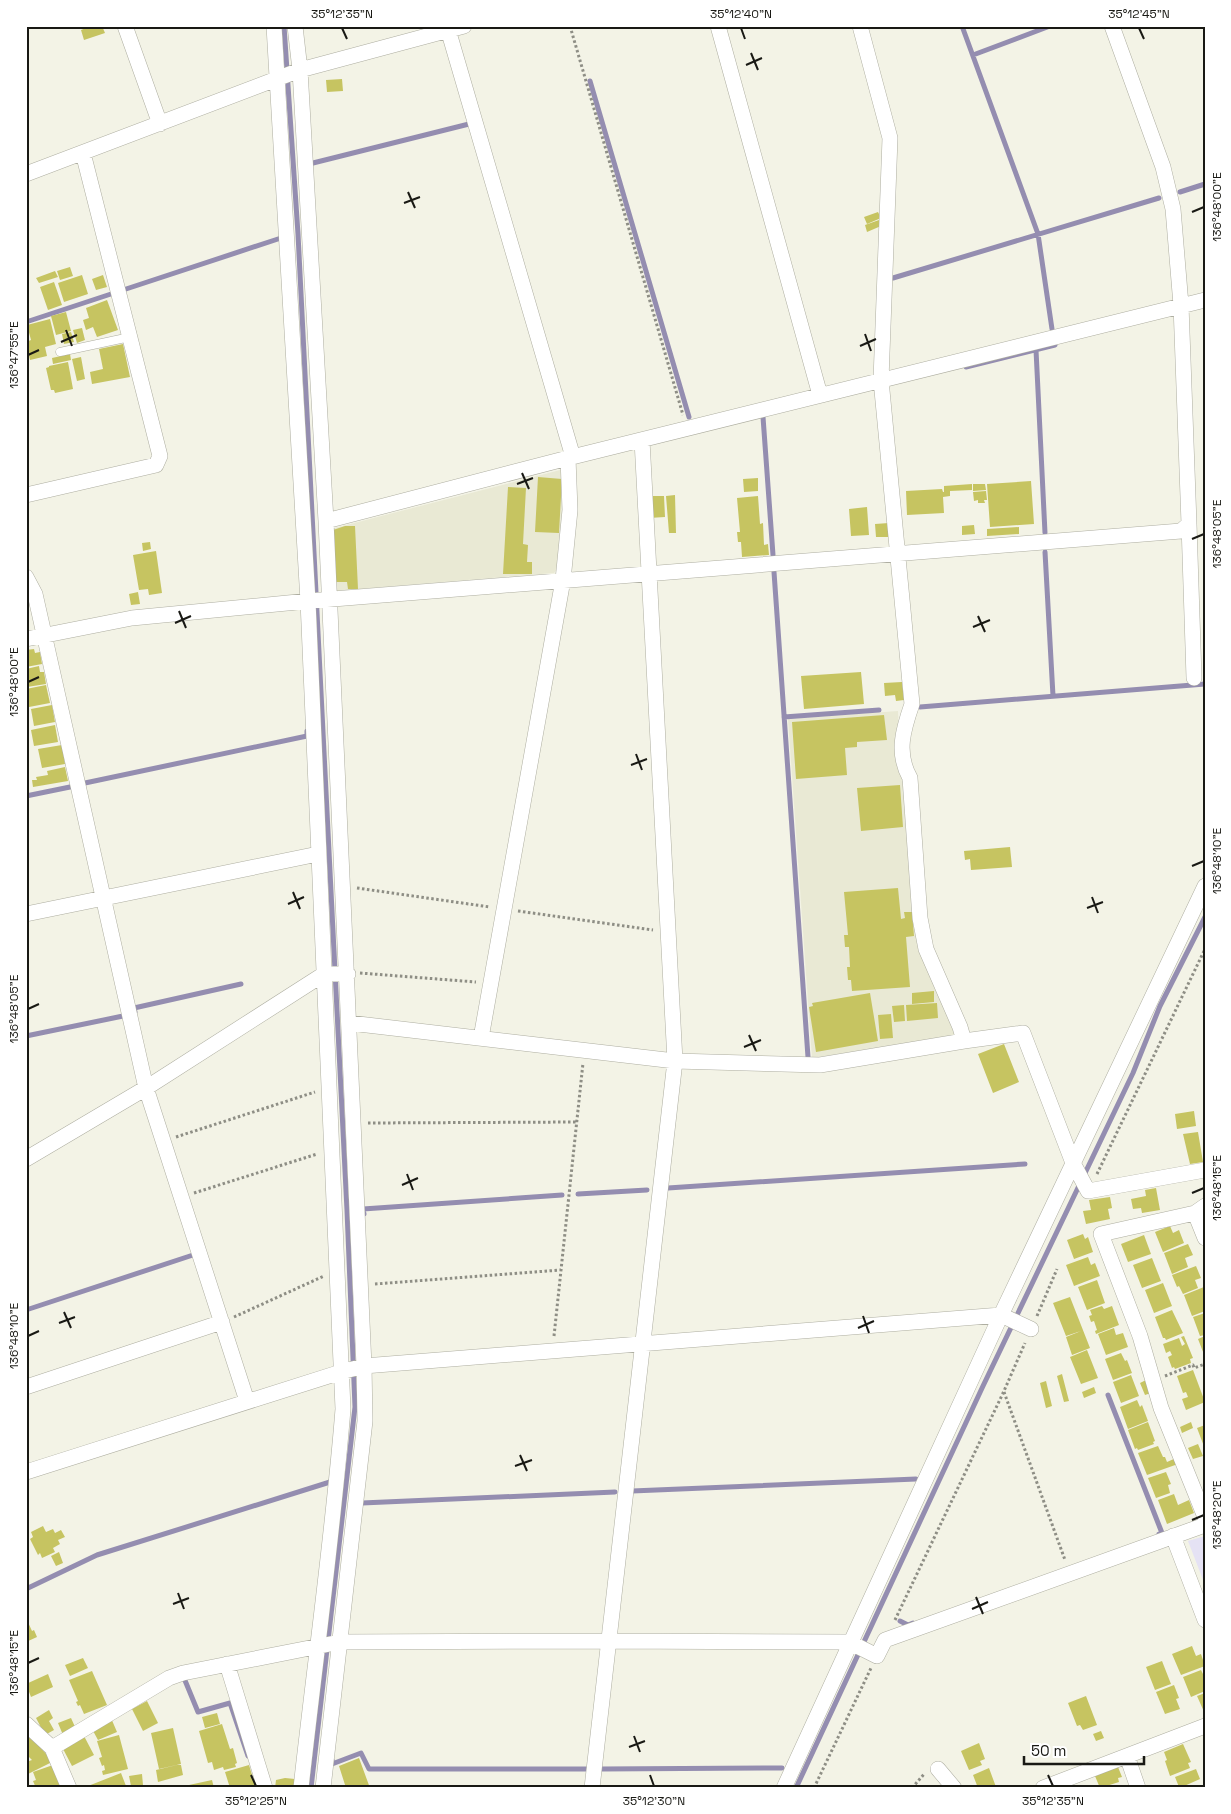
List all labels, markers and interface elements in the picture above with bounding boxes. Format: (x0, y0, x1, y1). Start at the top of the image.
text: 35°12'35"N (311, 6, 373, 22)
text: 35°12'40"N (710, 6, 772, 22)
text: 35°12'45"N (1108, 6, 1170, 22)
text: 136°48'00"E (1209, 172, 1225, 242)
text: 136°47'55"E (6, 321, 22, 389)
text: 136°48'05"E (1209, 499, 1225, 568)
text: 136°48'00"E (6, 647, 22, 717)
text: 136°48'10"E (1209, 827, 1225, 894)
text: 136°48'05"E (6, 974, 22, 1043)
text: 136°48'15"E (1209, 1155, 1225, 1221)
text: 136°48'10"E (6, 1302, 22, 1369)
text: 136°48'20"E (1209, 1480, 1225, 1549)
text: 136°48'15"E (6, 1630, 22, 1696)
scale bar (1024, 1734, 1144, 1766)
text: 50 m (1031, 1741, 1066, 1760)
text: 35°12'25"N (225, 1793, 287, 1809)
text: 35°12'30"N (623, 1793, 685, 1809)
text: 35°12'35"N (1022, 1793, 1084, 1809)

